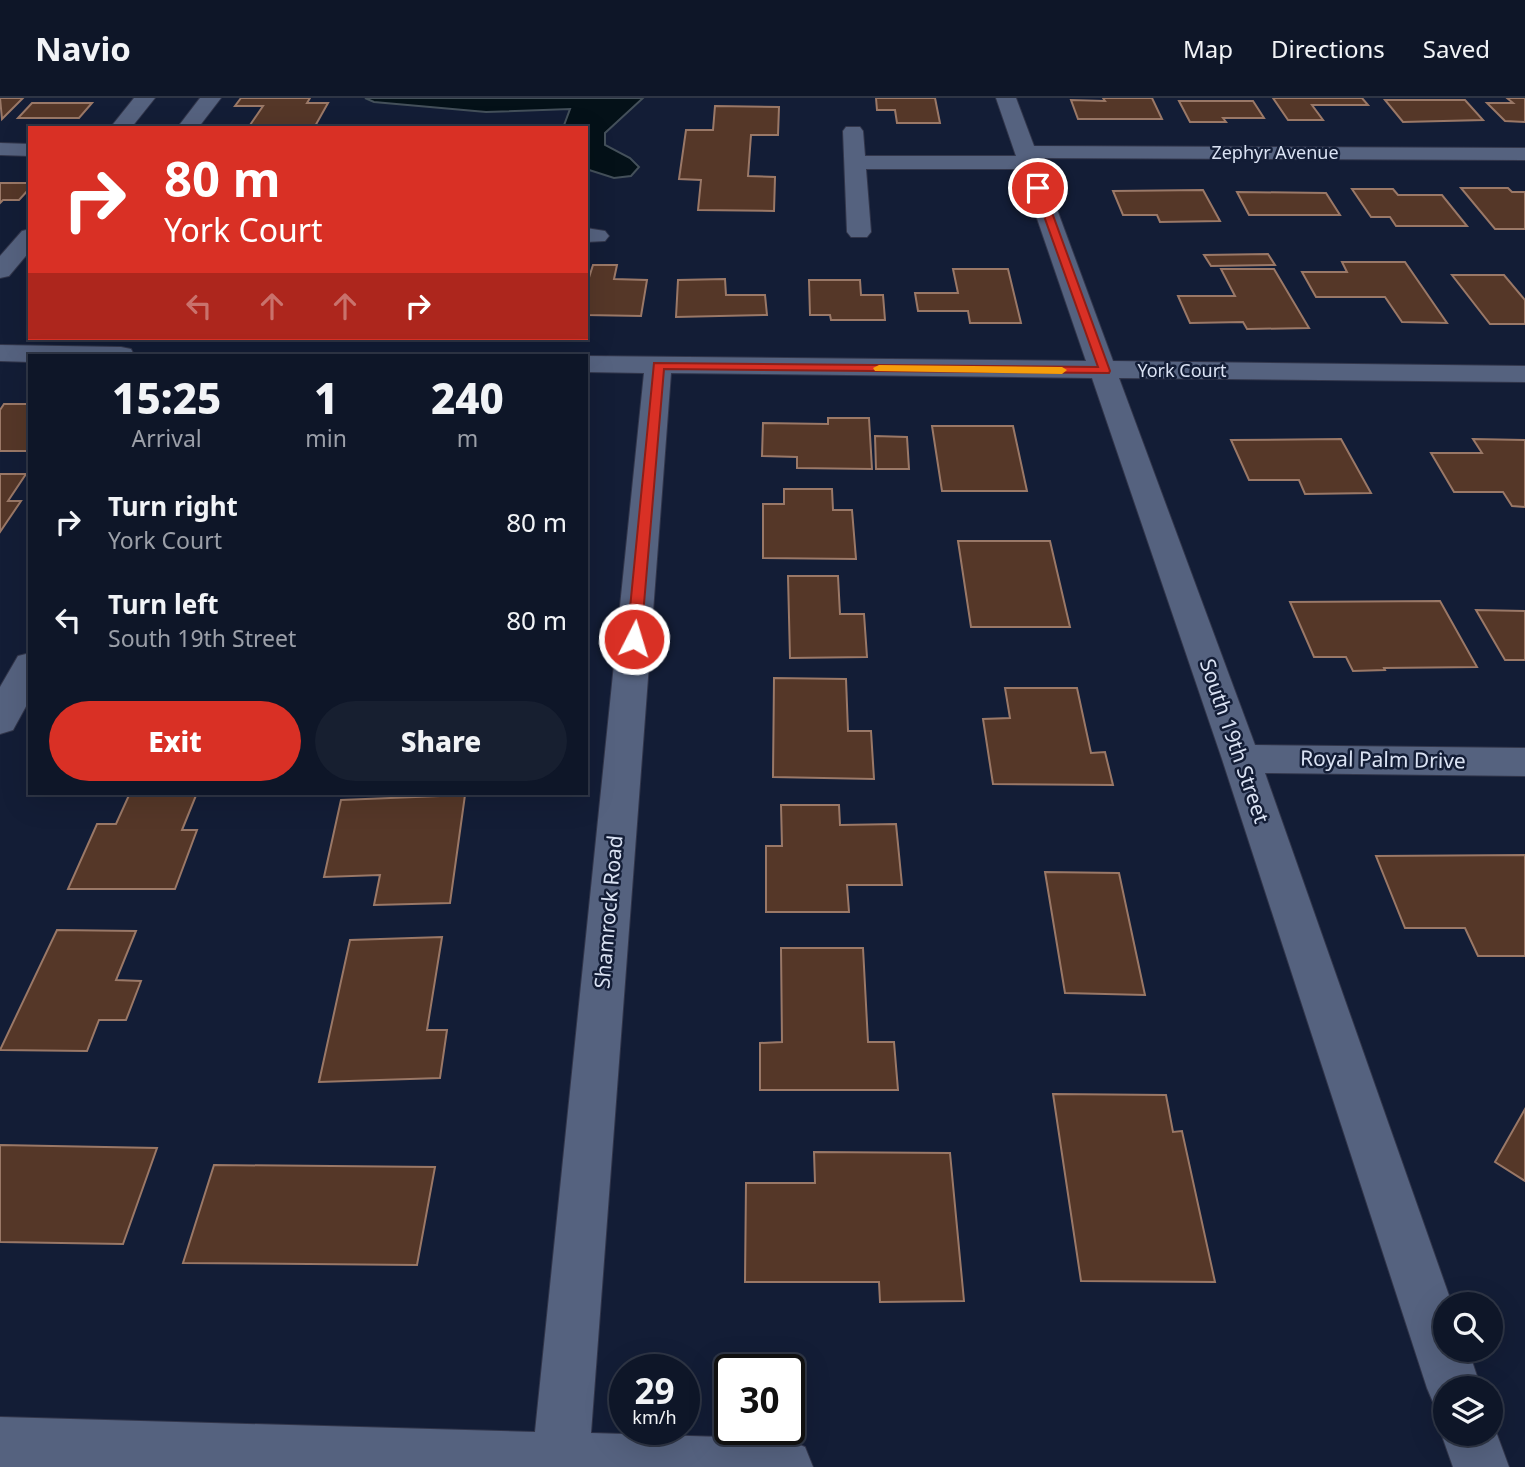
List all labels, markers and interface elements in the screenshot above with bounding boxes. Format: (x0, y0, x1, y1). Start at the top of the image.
text: Navio (35, 26, 131, 71)
text: Map (1183, 32, 1233, 65)
text: Directions (1271, 32, 1385, 65)
text: Saved (1423, 32, 1490, 65)
street label: Zephyr Avenue (1211, 140, 1339, 164)
text: 80 m (164, 145, 281, 211)
icon: right (49, 154, 140, 245)
pin (1008, 158, 1068, 218)
icon: arrive (1019, 169, 1057, 207)
text: York Court (164, 208, 323, 251)
icon: left (180, 287, 218, 325)
icon: ahead (253, 287, 291, 325)
icon: ahead (326, 287, 364, 325)
icon: right (399, 287, 437, 325)
street label: York Court (1137, 358, 1227, 382)
text: 15:25 (112, 369, 221, 426)
text: 1 (314, 369, 338, 426)
text: 240 (431, 369, 504, 426)
text: Arrival (132, 422, 202, 454)
text: min (305, 422, 347, 454)
text: m (457, 422, 478, 454)
text: Turn right (108, 488, 238, 524)
icon: right (49, 503, 87, 541)
text: 80 m (506, 504, 567, 540)
text: York Court (108, 524, 222, 556)
text: Turn left (108, 586, 219, 622)
icon: left (49, 601, 87, 639)
text: 80 m (506, 602, 567, 638)
position arrow (597, 602, 671, 676)
text: South 19th Street (108, 622, 296, 654)
street label: South 19th Street (1194, 655, 1276, 827)
button: Exit (49, 701, 301, 781)
button: Share (315, 701, 567, 781)
street label: Royal Palm Drive (1300, 744, 1466, 774)
street label: Shamrock Road (587, 834, 629, 990)
map controls (1433, 1292, 1503, 1446)
button: search (1433, 1292, 1503, 1362)
speed limit sign: 30 (714, 1354, 805, 1445)
text: 29 (634, 1367, 675, 1414)
button: layers (1433, 1376, 1503, 1446)
text: km/h (632, 1405, 677, 1429)

